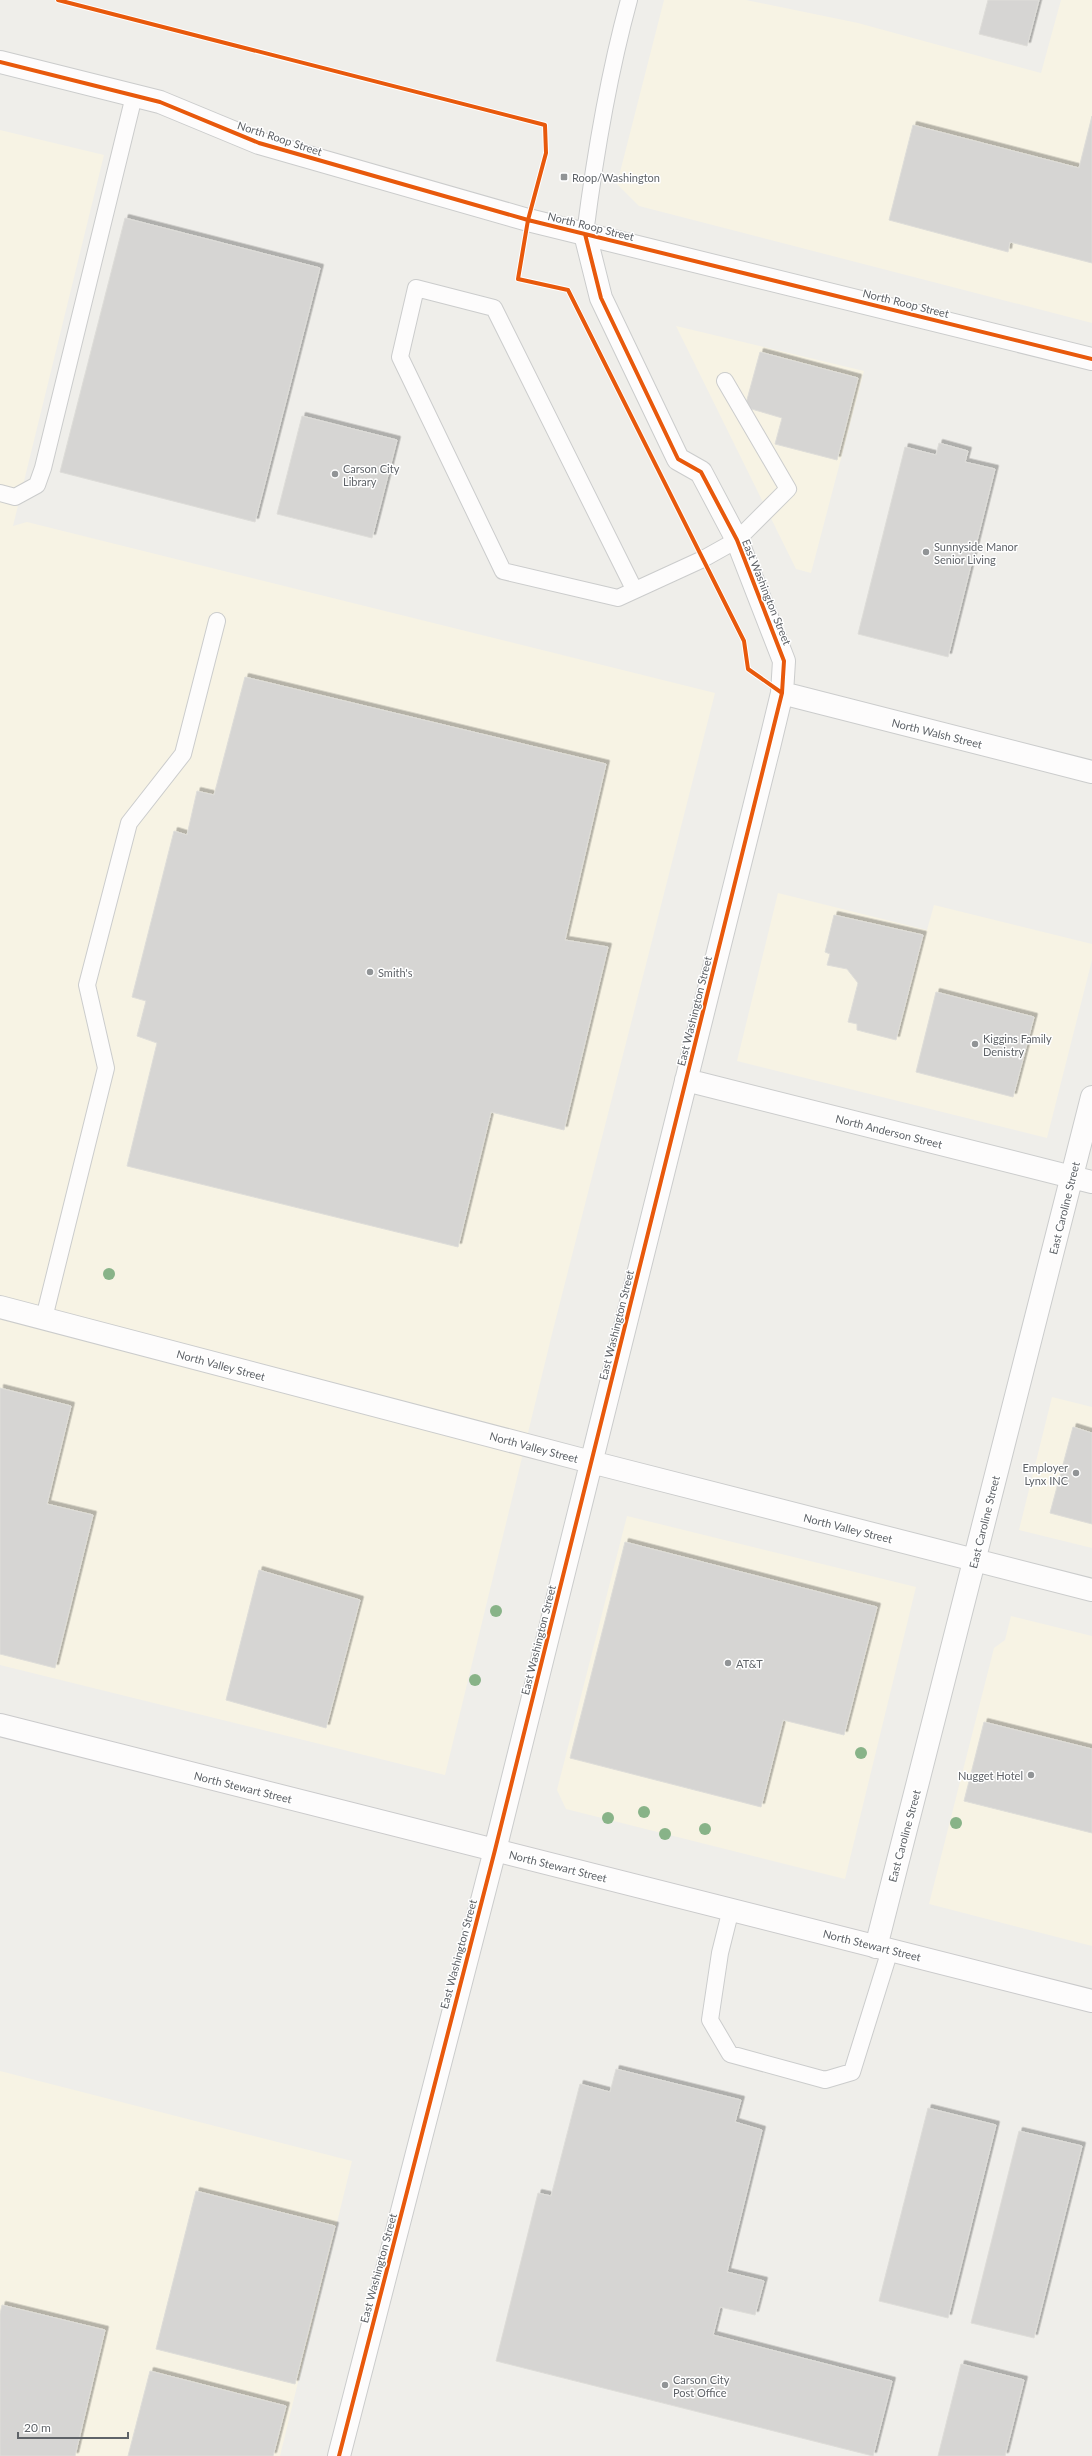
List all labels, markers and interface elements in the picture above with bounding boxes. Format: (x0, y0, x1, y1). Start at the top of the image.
street label: North Roop Street (236, 118, 324, 158)
place label: Roop/Washington (572, 171, 660, 184)
marker: Roop/Washington (559, 172, 569, 182)
street label: North Roop Street (547, 209, 635, 243)
street label: North Roop Street (862, 286, 950, 320)
place label: Carson City Library (343, 462, 400, 488)
marker: Carson City Library (330, 469, 340, 479)
street label: East Washington Street (740, 537, 794, 647)
place label: Sunnyside Manor Senior Living (934, 540, 1018, 566)
marker: Sunnyside Manor Senior Living (921, 547, 931, 557)
street label: North Walsh Street (890, 715, 984, 751)
street label: East Washington Street (674, 955, 714, 1067)
place label: Smith's (378, 966, 413, 979)
marker: Smith's (365, 967, 375, 977)
place label: Kiggins Family Denistry (983, 1032, 1052, 1058)
marker: Kiggins Family Denistry (970, 1039, 980, 1049)
street label: North Anderson Street (834, 1111, 944, 1151)
street label: East Caroline Street (1046, 1160, 1082, 1256)
street label: East Washington Street (596, 1269, 636, 1381)
street label: North Valley Street (175, 1347, 267, 1383)
street label: North Valley Street (488, 1429, 580, 1465)
place label: Employer Lynx INC (1023, 1461, 1069, 1487)
marker: Employer Lynx INC (1071, 1468, 1081, 1478)
street label: East Caroline Street (966, 1474, 1002, 1570)
street label: North Valley Street (802, 1511, 894, 1545)
street label: East Washington Street (518, 1584, 558, 1696)
place label: AT&T (736, 1657, 763, 1670)
marker: AT&T (723, 1658, 733, 1668)
street label: North Stewart Street (193, 1769, 293, 1805)
place label: Nugget Hotel (958, 1769, 1023, 1782)
marker: Nugget Hotel (1026, 1770, 1036, 1780)
street label: East Caroline Street (885, 1788, 923, 1884)
street label: North Stewart Street (508, 1848, 608, 1884)
street label: East Washington Street (437, 1898, 479, 2010)
street label: North Stewart Street (822, 1927, 922, 1963)
street label: East Washington Street (357, 2212, 399, 2324)
place label: Carson City Post Office (673, 2373, 730, 2399)
marker: Carson City Post Office (660, 2380, 670, 2390)
scale bar (18, 2414, 128, 2440)
text: 20 m (24, 2420, 51, 2435)

